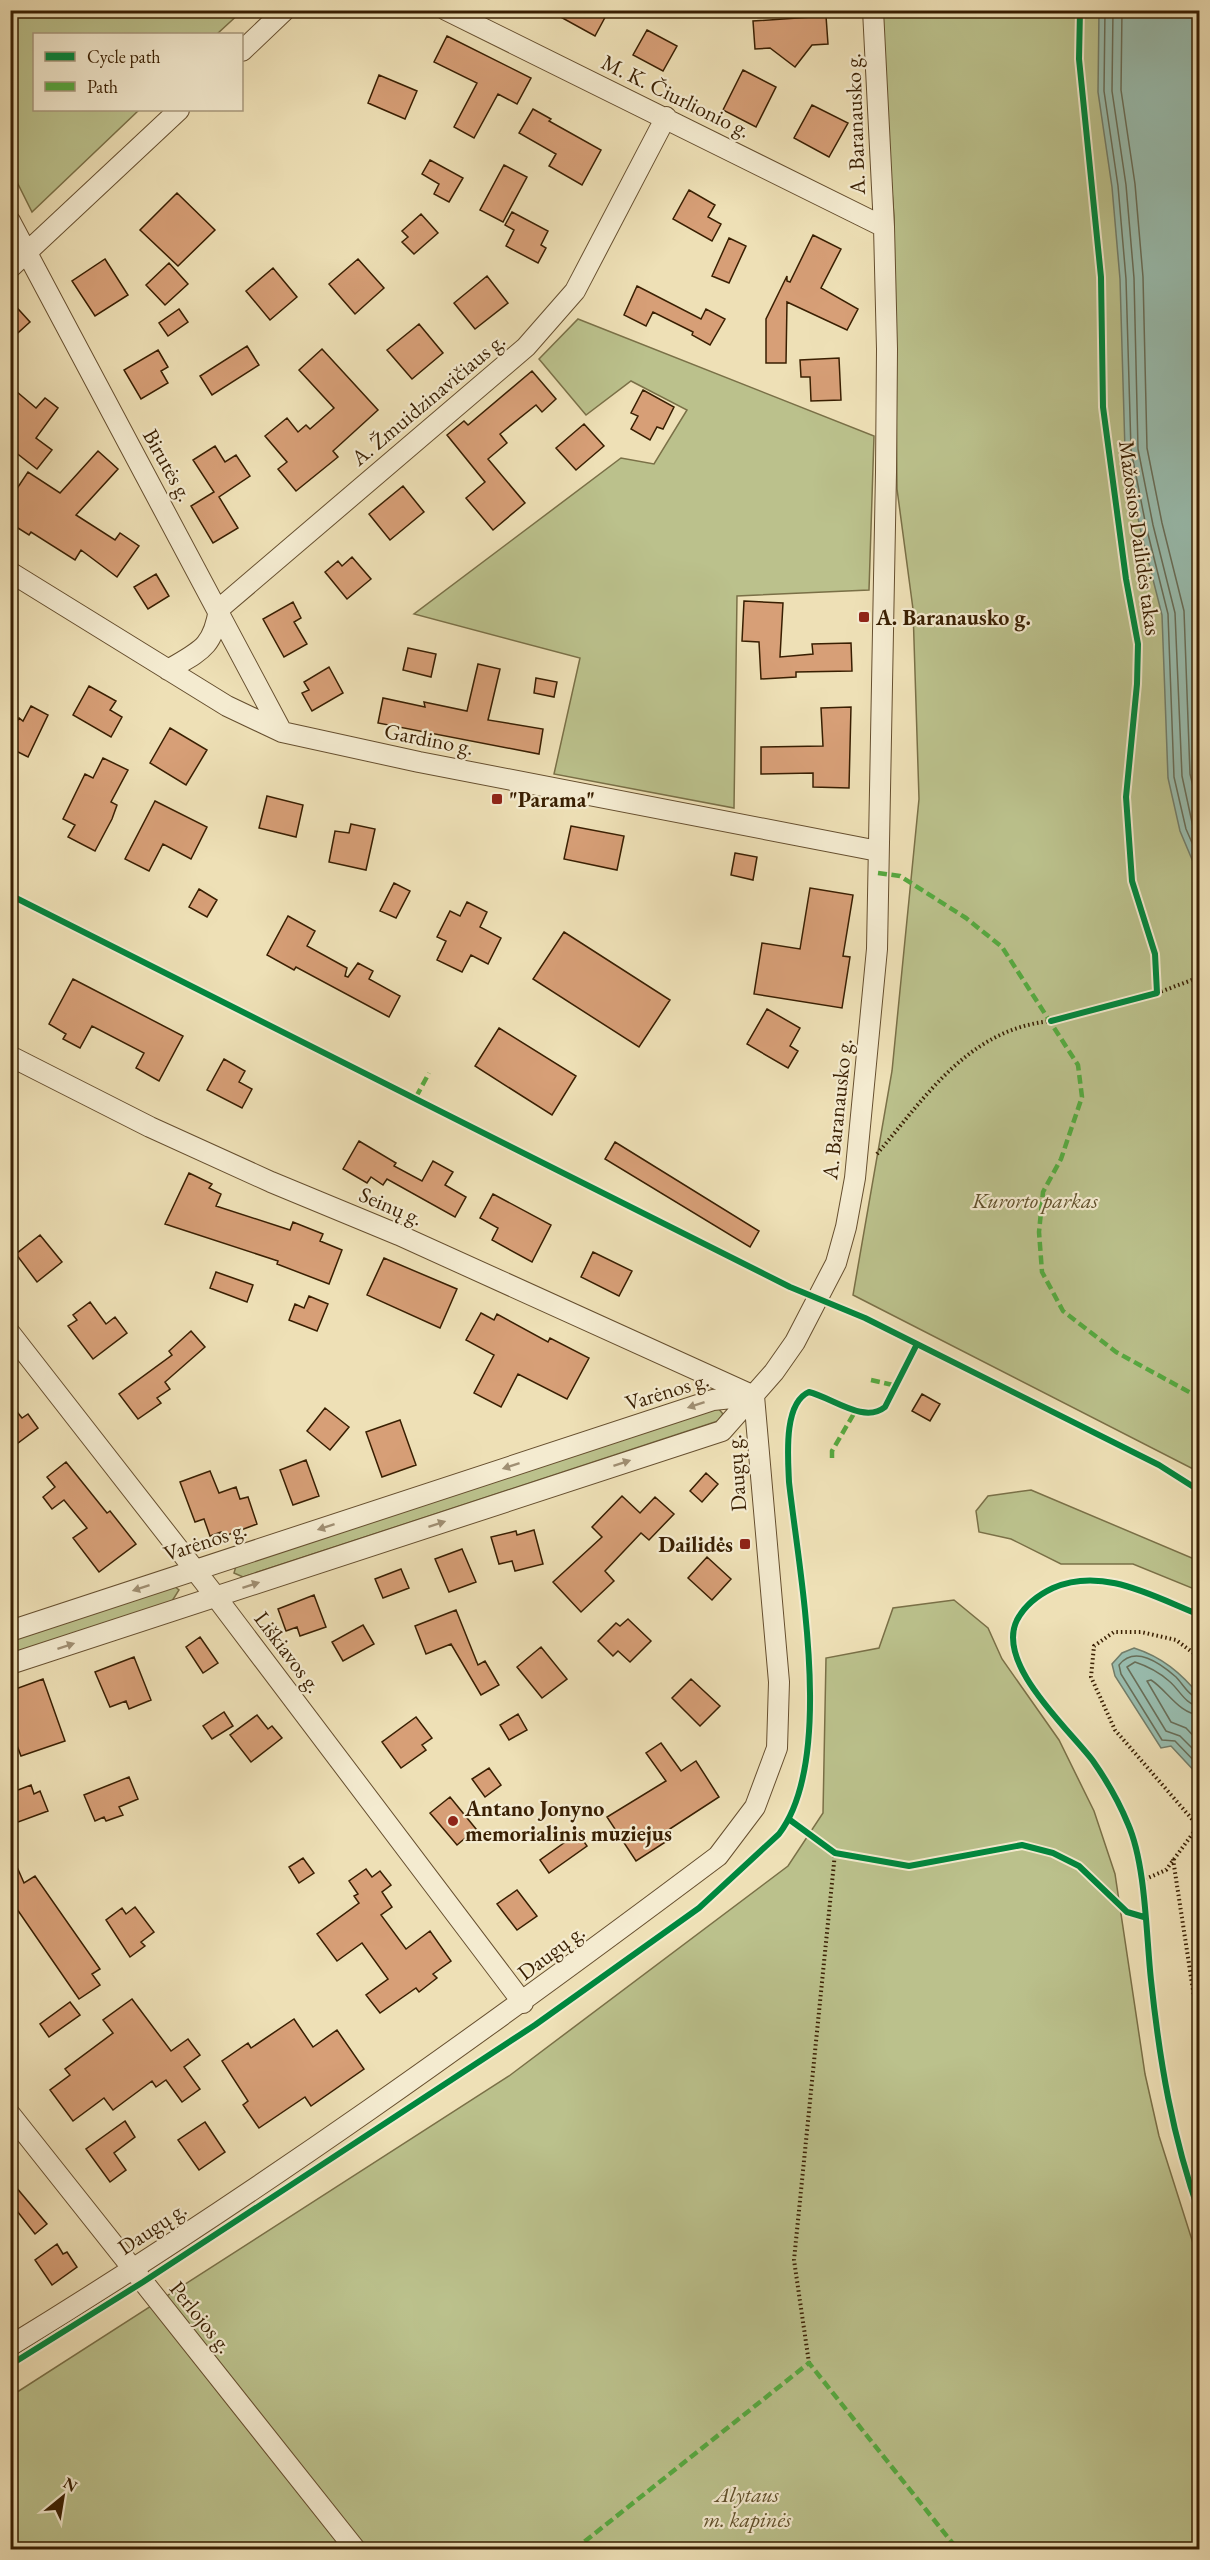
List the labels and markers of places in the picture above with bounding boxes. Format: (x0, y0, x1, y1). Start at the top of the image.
place label: A. Baranausko g. (875, 603, 1031, 632)
marker: A. Baranausko g. (857, 610, 871, 624)
place label: "Parama" (509, 785, 595, 814)
marker: "Parama" (490, 792, 504, 806)
place label: Dailidės (658, 1530, 733, 1559)
marker: Dailidės (738, 1537, 752, 1551)
place label: Antano Jonyno memorialinis muziejus (464, 1794, 672, 1848)
marker: Antano Jonyno memorialinis muziejus (446, 1814, 460, 1828)

